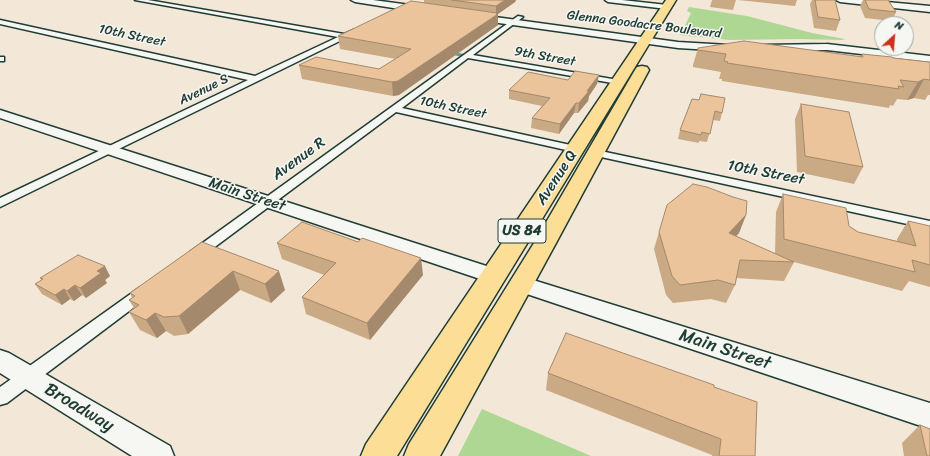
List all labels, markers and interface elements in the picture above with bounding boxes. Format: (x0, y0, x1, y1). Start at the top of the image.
street label: Glenna Goodacre Boulevard (566, 8, 722, 42)
text: N (891, 15, 907, 36)
north arrow (874, 16, 914, 56)
street label: 10th Street (97, 21, 167, 51)
street label: 9th Street (513, 44, 577, 70)
street label: Avenue S (177, 71, 231, 109)
street label: 10th Street (418, 93, 488, 123)
street label: Avenue R (269, 134, 329, 184)
street label: Avenue Q (533, 147, 581, 209)
street label: 10th Street (726, 157, 806, 189)
street label: Main Street (206, 174, 288, 216)
road number: US 84 (498, 219, 546, 243)
street label: Main Street (676, 325, 774, 375)
street label: Broadway (40, 379, 118, 437)

